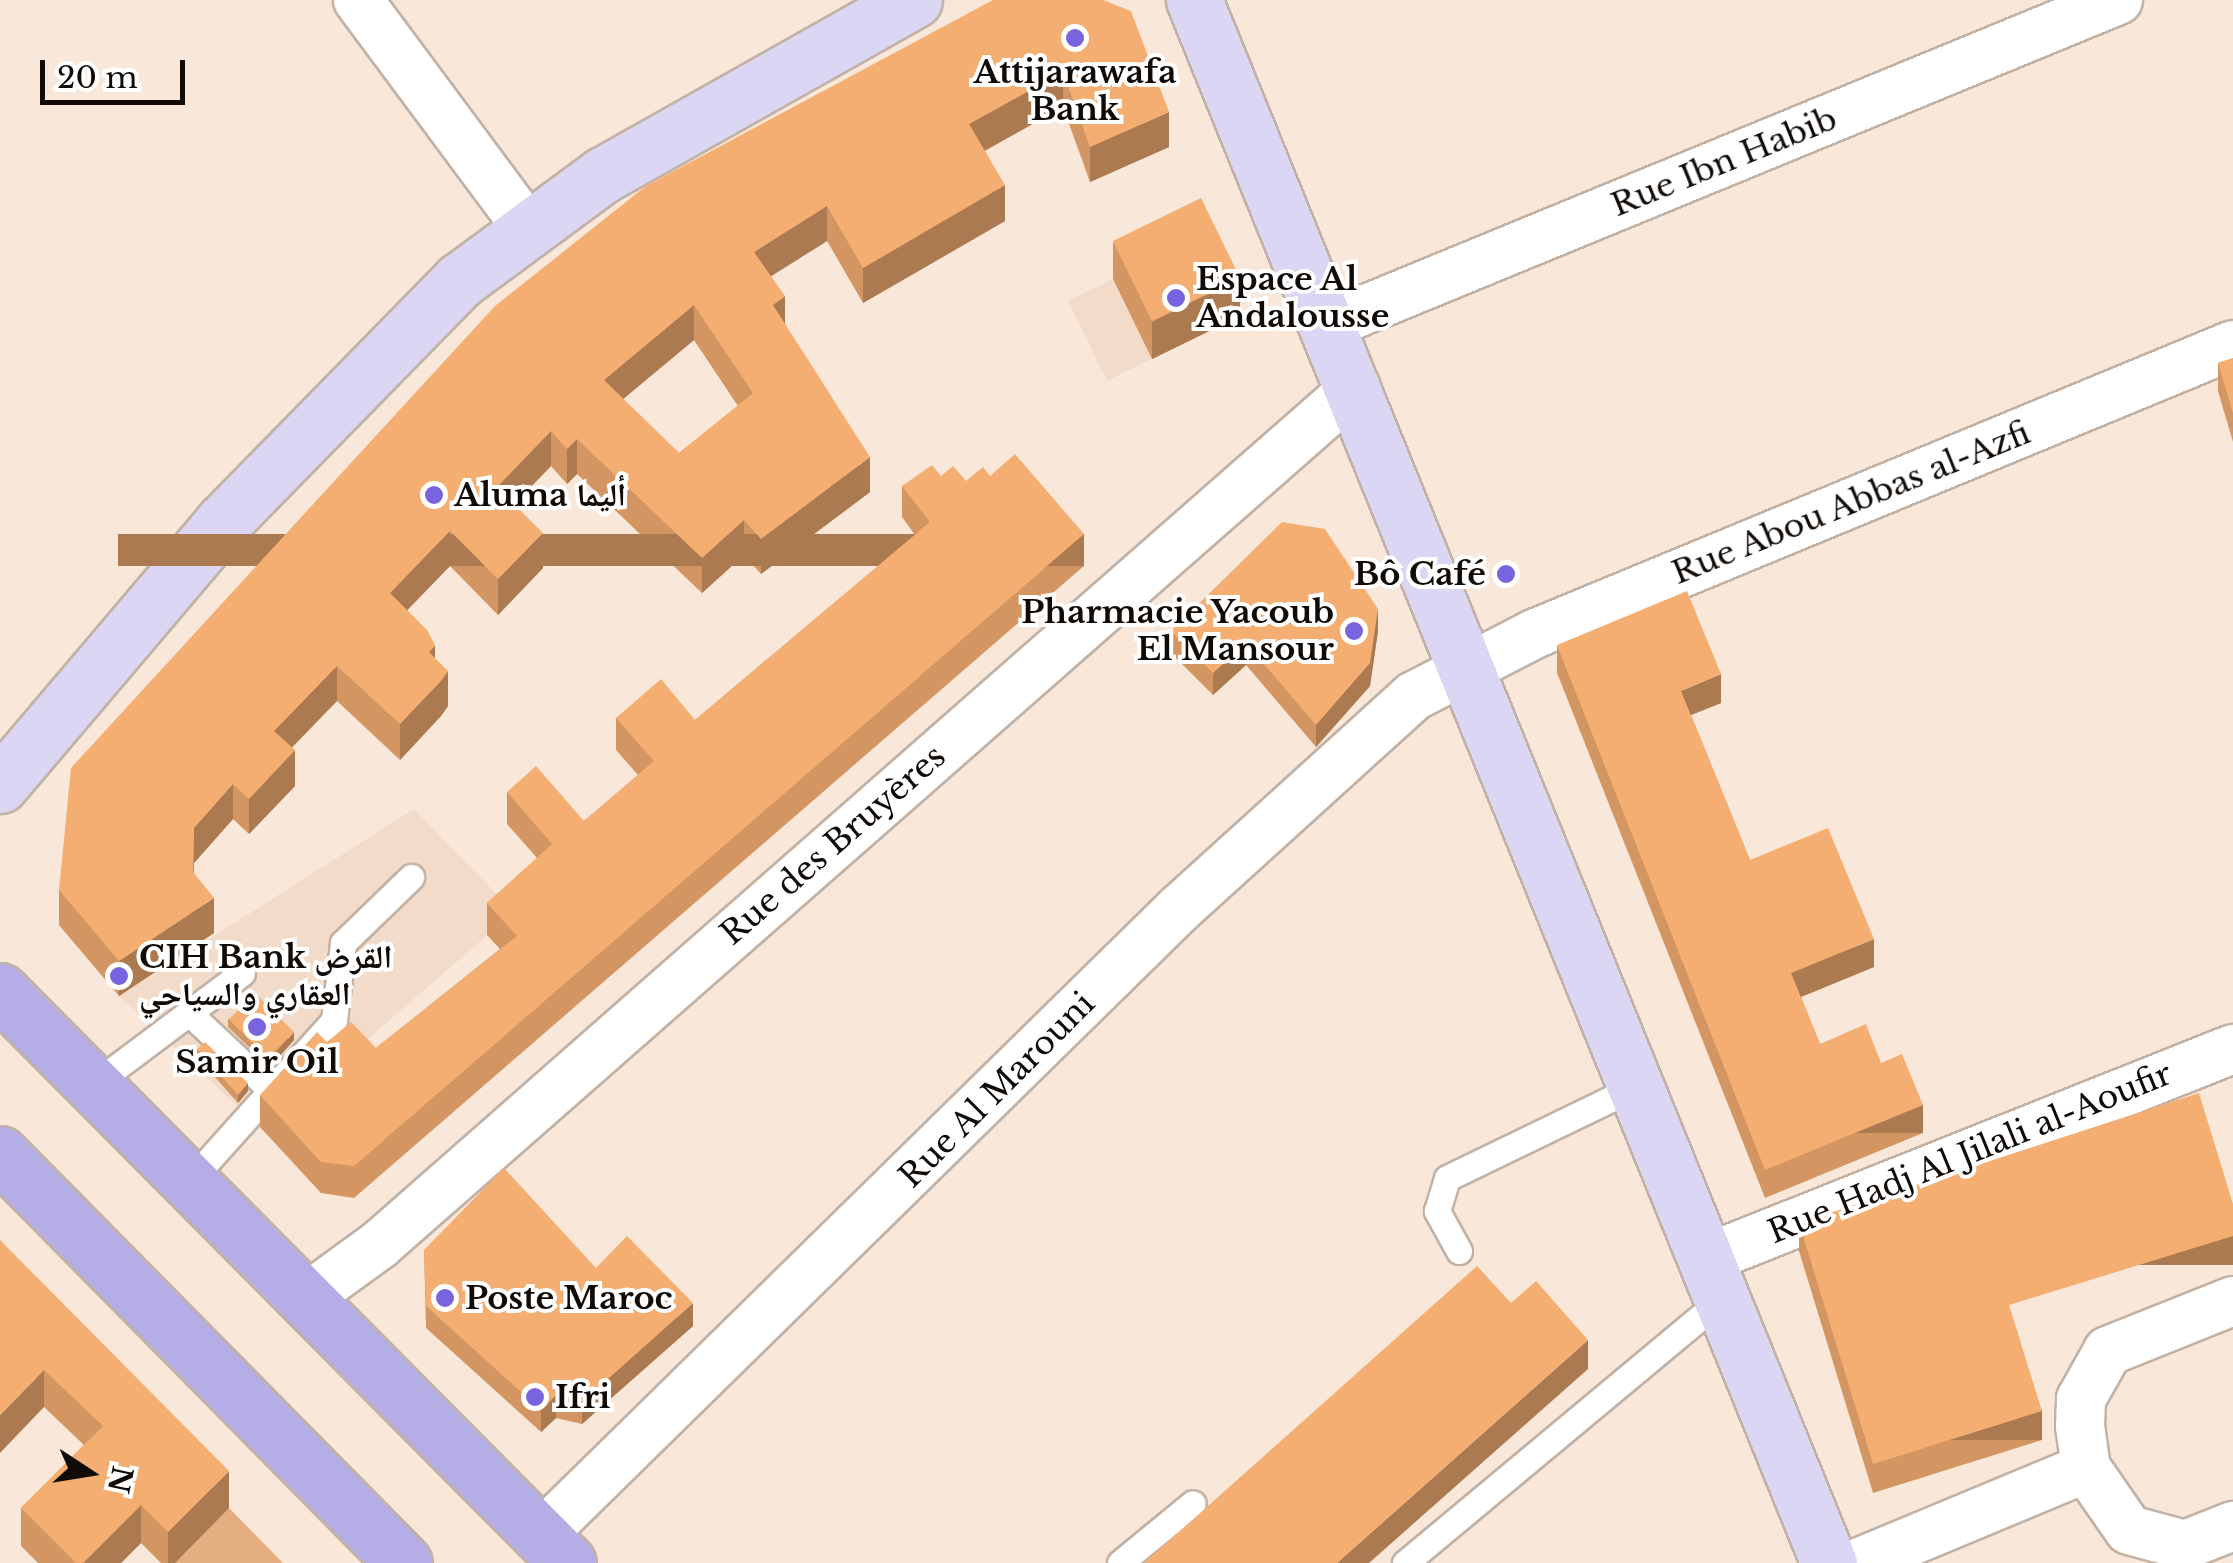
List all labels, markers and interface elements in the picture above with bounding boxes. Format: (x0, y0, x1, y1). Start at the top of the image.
marker: Attijarawafa Bank (1064, 27, 1086, 49)
scale bar (45, 40, 190, 102)
place label: Attijarawafa Bank (973, 54, 1177, 129)
text: 20 m (57, 59, 138, 96)
street label: Rue Ibn Habib (1606, 99, 1842, 225)
place label: Espace Al Andalousse (1196, 261, 1389, 336)
marker: Espace Al Andalousse (1165, 287, 1187, 309)
street label: Rue Abou Abbas al-Azfi (1665, 413, 2037, 593)
place label: Aluma أليما (454, 476, 626, 514)
marker: Aluma أليما (423, 484, 445, 506)
place label: Bô Café (1354, 555, 1486, 593)
marker: Bô Café (1495, 563, 1517, 585)
place label: Pharmacie Yacoub El Mansour (1020, 594, 1334, 669)
marker: Pharmacie Yacoub El Mansour (1343, 620, 1365, 642)
street label: Rue des Bruyères (713, 737, 953, 953)
place label: CIH Bank القرض العقاري والسياحي (139, 939, 393, 1014)
marker: CIH Bank القرض العقاري والسياحي (108, 965, 130, 987)
street label: Rue Al Marouni (891, 984, 1103, 1196)
marker: Samir Oil (246, 1016, 268, 1038)
place label: Samir Oil (175, 1043, 339, 1081)
street label: Rue Hadj Al Jilali al-Aoufir (1762, 1054, 2178, 1252)
place label: Poste Maroc (465, 1279, 673, 1317)
marker: Poste Maroc (434, 1287, 456, 1309)
place label: Ifri (555, 1378, 610, 1416)
marker: Ifri (524, 1386, 546, 1408)
north arrow (40, 1423, 140, 1523)
text: N (100, 1463, 140, 1496)

